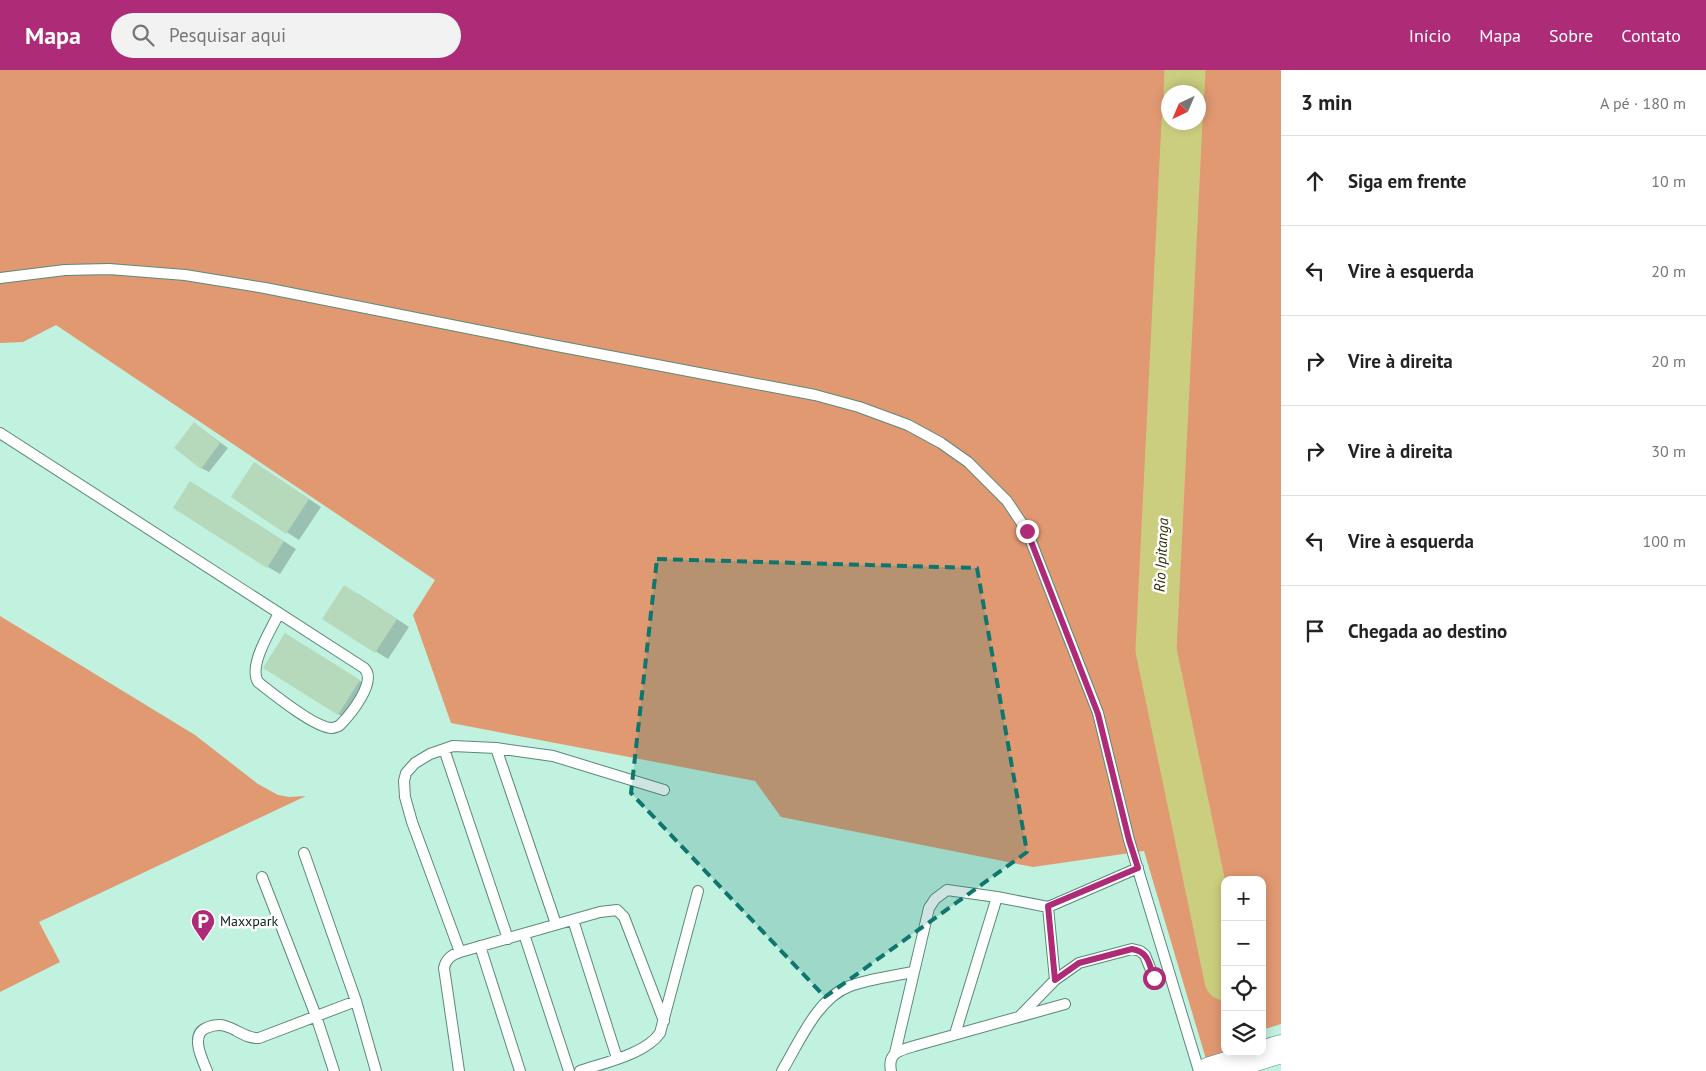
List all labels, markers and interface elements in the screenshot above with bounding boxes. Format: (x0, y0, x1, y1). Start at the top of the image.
search box (111, 13, 461, 58)
text: Mapa (25, 20, 81, 51)
icon: search (129, 21, 157, 49)
text: Pesquisar aqui (169, 23, 286, 47)
text: Início (1409, 24, 1451, 47)
text: Mapa (1479, 24, 1521, 47)
text: Sobre (1549, 24, 1593, 47)
text: Contato (1621, 24, 1681, 47)
north arrow (1161, 85, 1206, 130)
text: 3 min (1301, 89, 1352, 116)
text: A pé · 180 m (1600, 93, 1686, 113)
icon: ahead (1301, 167, 1329, 195)
text: Siga em frente (1348, 169, 1466, 193)
text: 10 m (1651, 171, 1686, 191)
icon: left (1301, 257, 1329, 285)
text: Vire à esquerda (1348, 259, 1474, 283)
text: 20 m (1651, 261, 1686, 281)
icon: right (1301, 347, 1329, 375)
text: Vire à direita (1348, 349, 1453, 373)
text: 20 m (1651, 351, 1686, 371)
icon: right (1301, 437, 1329, 465)
text: Vire à direita (1348, 439, 1453, 463)
text: 30 m (1651, 441, 1686, 461)
water label: Rio Ipitanga (1150, 517, 1172, 592)
route end (1016, 520, 1039, 543)
icon: left (1301, 527, 1329, 555)
text: Vire à esquerda (1348, 529, 1474, 553)
text: 100 m (1643, 531, 1686, 551)
icon: arrive (1301, 617, 1329, 645)
text: Chegada ao destino (1348, 619, 1507, 643)
map controls (1221, 876, 1266, 1056)
button: + (1221, 876, 1266, 921)
parking icon: Maxxpark (190, 908, 216, 942)
place label: Maxxpark (220, 912, 278, 930)
button: − (1221, 921, 1266, 966)
button: locate (1221, 966, 1266, 1011)
route start (1143, 967, 1166, 990)
button: layers (1221, 1011, 1266, 1056)

